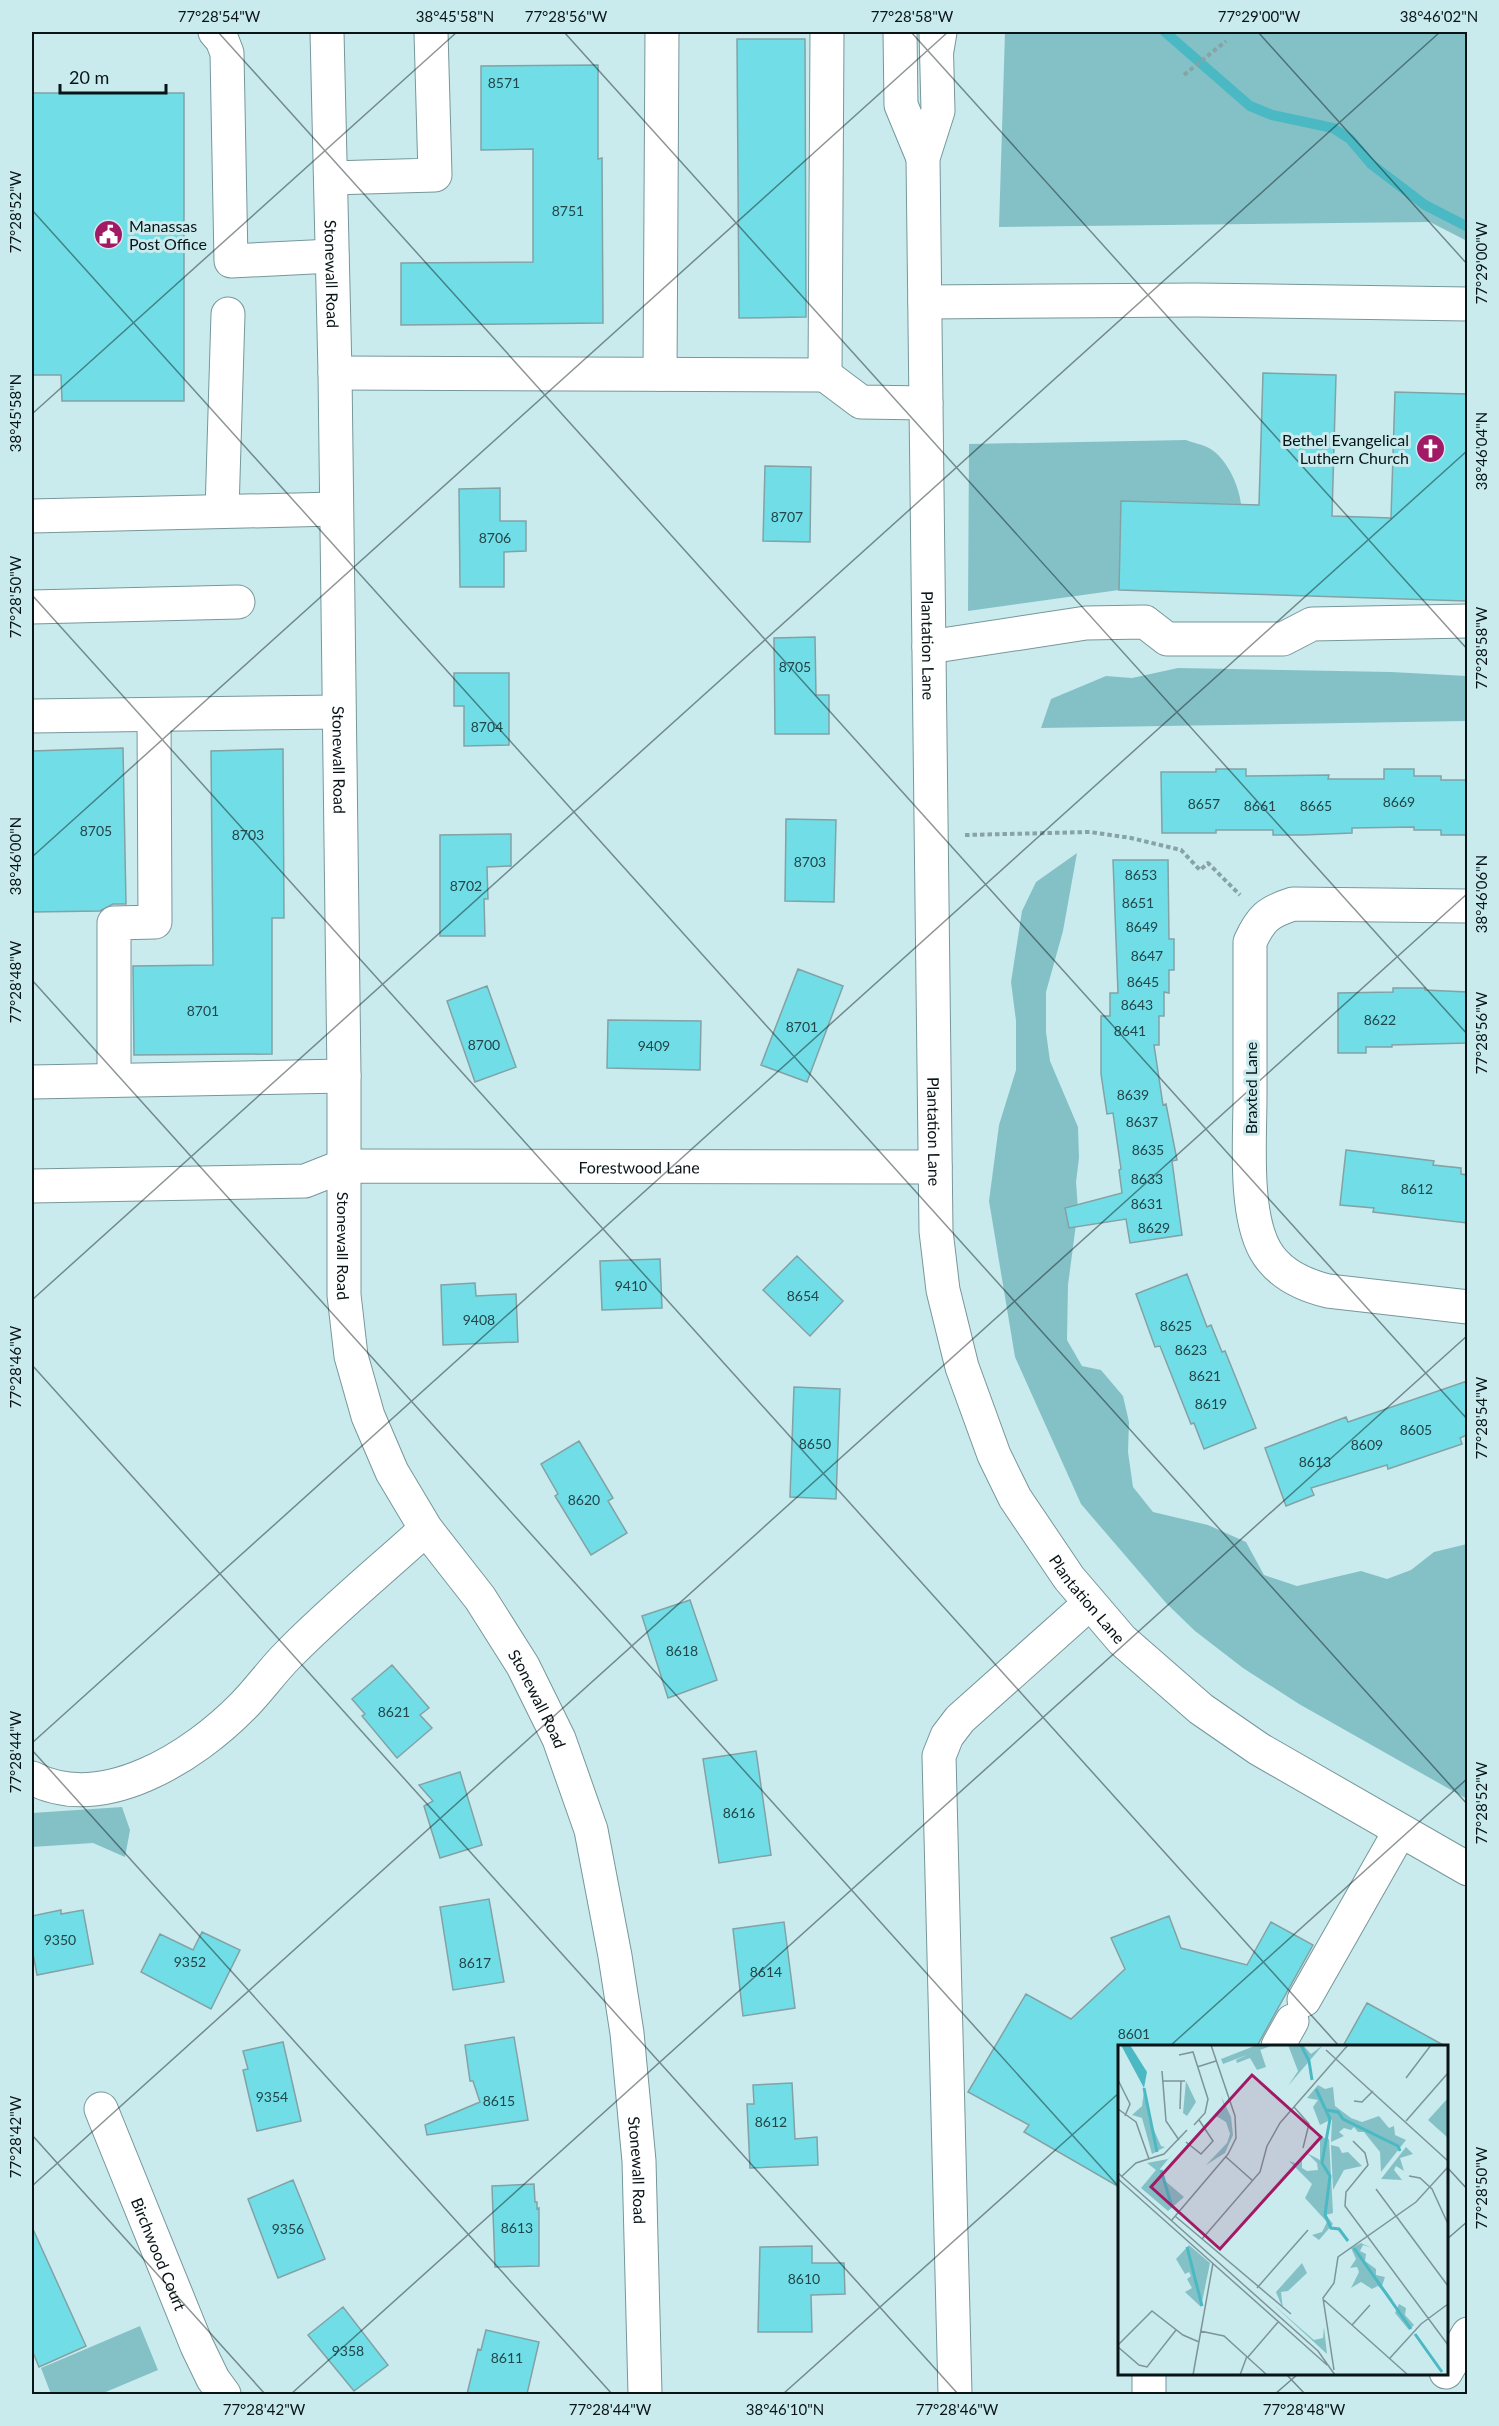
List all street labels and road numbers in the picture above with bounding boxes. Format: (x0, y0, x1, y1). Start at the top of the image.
street label: Stonewall Road (322, 220, 343, 328)
street label: Plantation Lane (919, 591, 939, 700)
street label: Stonewall Road (330, 706, 350, 814)
street label: Braxted Lane (1241, 1042, 1260, 1134)
street label: Plantation Lane (925, 1077, 945, 1186)
street label: Forestwood Lane (578, 1157, 700, 1176)
street label: Stonewall Road (334, 1192, 354, 1301)
street label: Plantation Lane (1046, 1550, 1130, 1647)
street label: Stonewall Road (505, 1645, 571, 1750)
street label: Stonewall Road (625, 2115, 650, 2224)
street label: Birchwood Court (128, 2194, 191, 2313)

